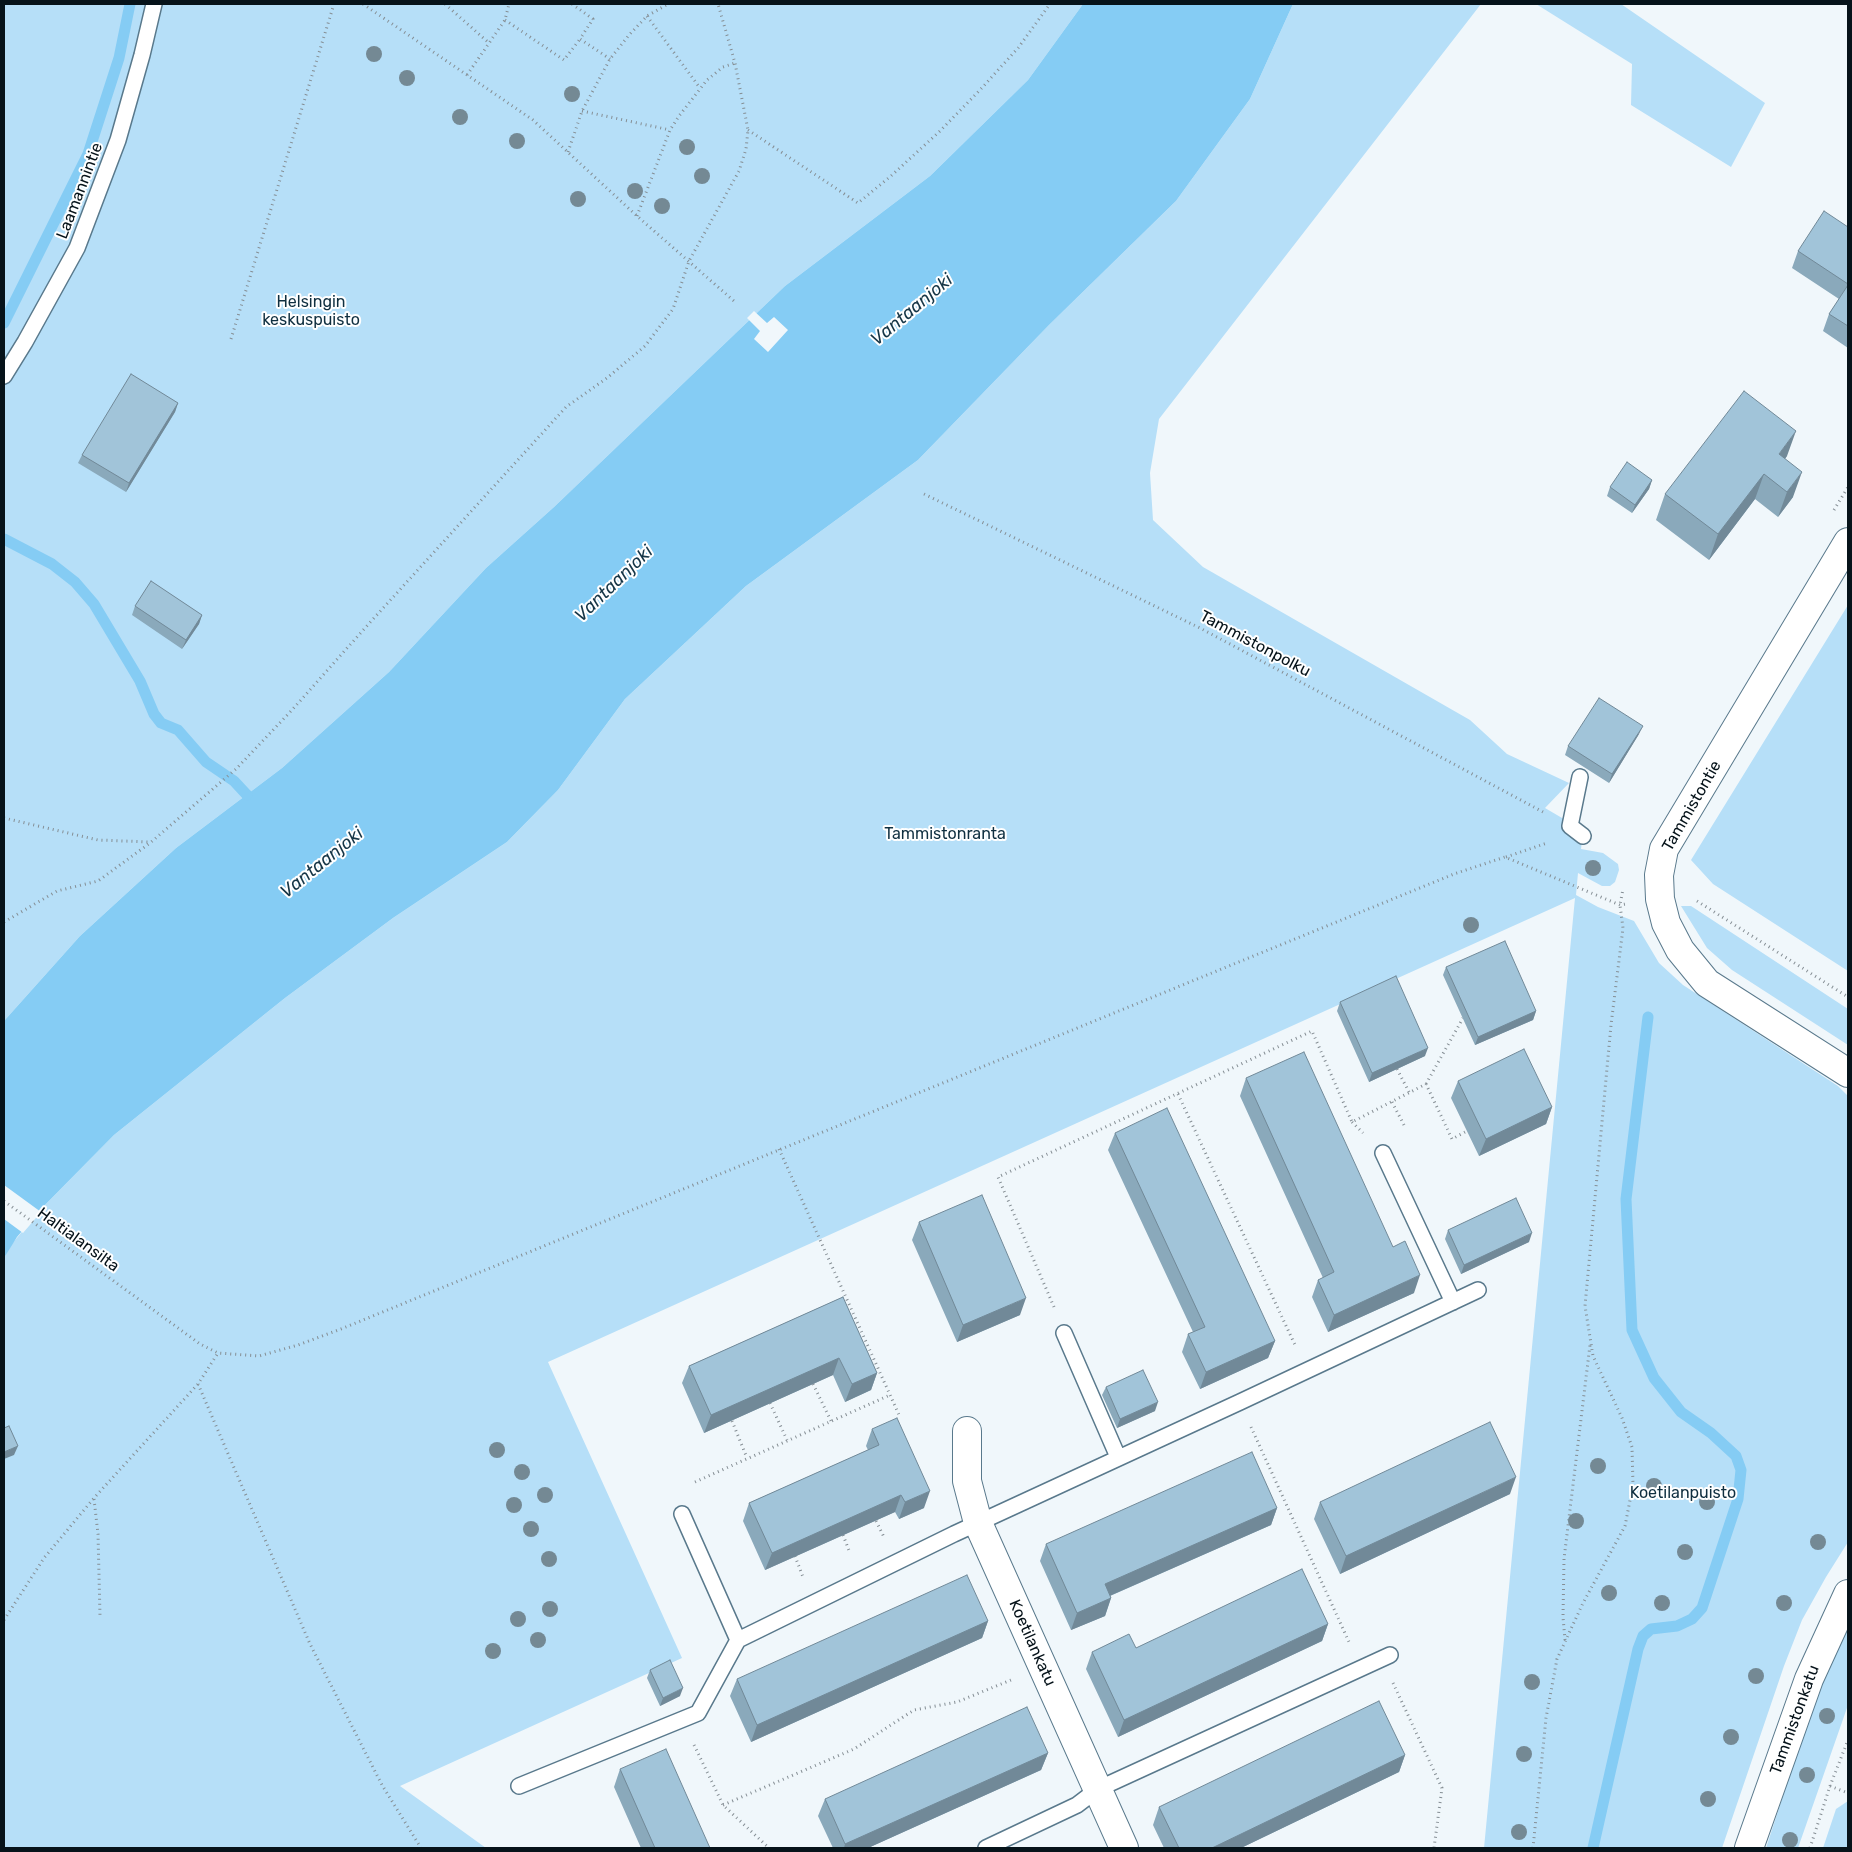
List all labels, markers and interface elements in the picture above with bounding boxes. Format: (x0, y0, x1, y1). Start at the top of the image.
street label: Laamannintie (53, 140, 107, 242)
water label: Vantaanjoki (867, 269, 957, 351)
park label: Helsingin keskuspuisto (262, 292, 360, 330)
water label: Vantaanjoki (570, 541, 658, 627)
street label: Tammistonpolku (1196, 607, 1314, 681)
street label: Tammistontie (1658, 757, 1726, 855)
water label: Vantaanjoki (276, 823, 368, 903)
park label: Tammistonranta (884, 824, 1006, 844)
street label: Haltialansilta (33, 1204, 123, 1276)
park label: Koetilanpuisto (1630, 1483, 1736, 1503)
street label: Koetilankatu (1004, 1597, 1060, 1689)
street label: Tammistonkatu (1766, 1663, 1824, 1777)

